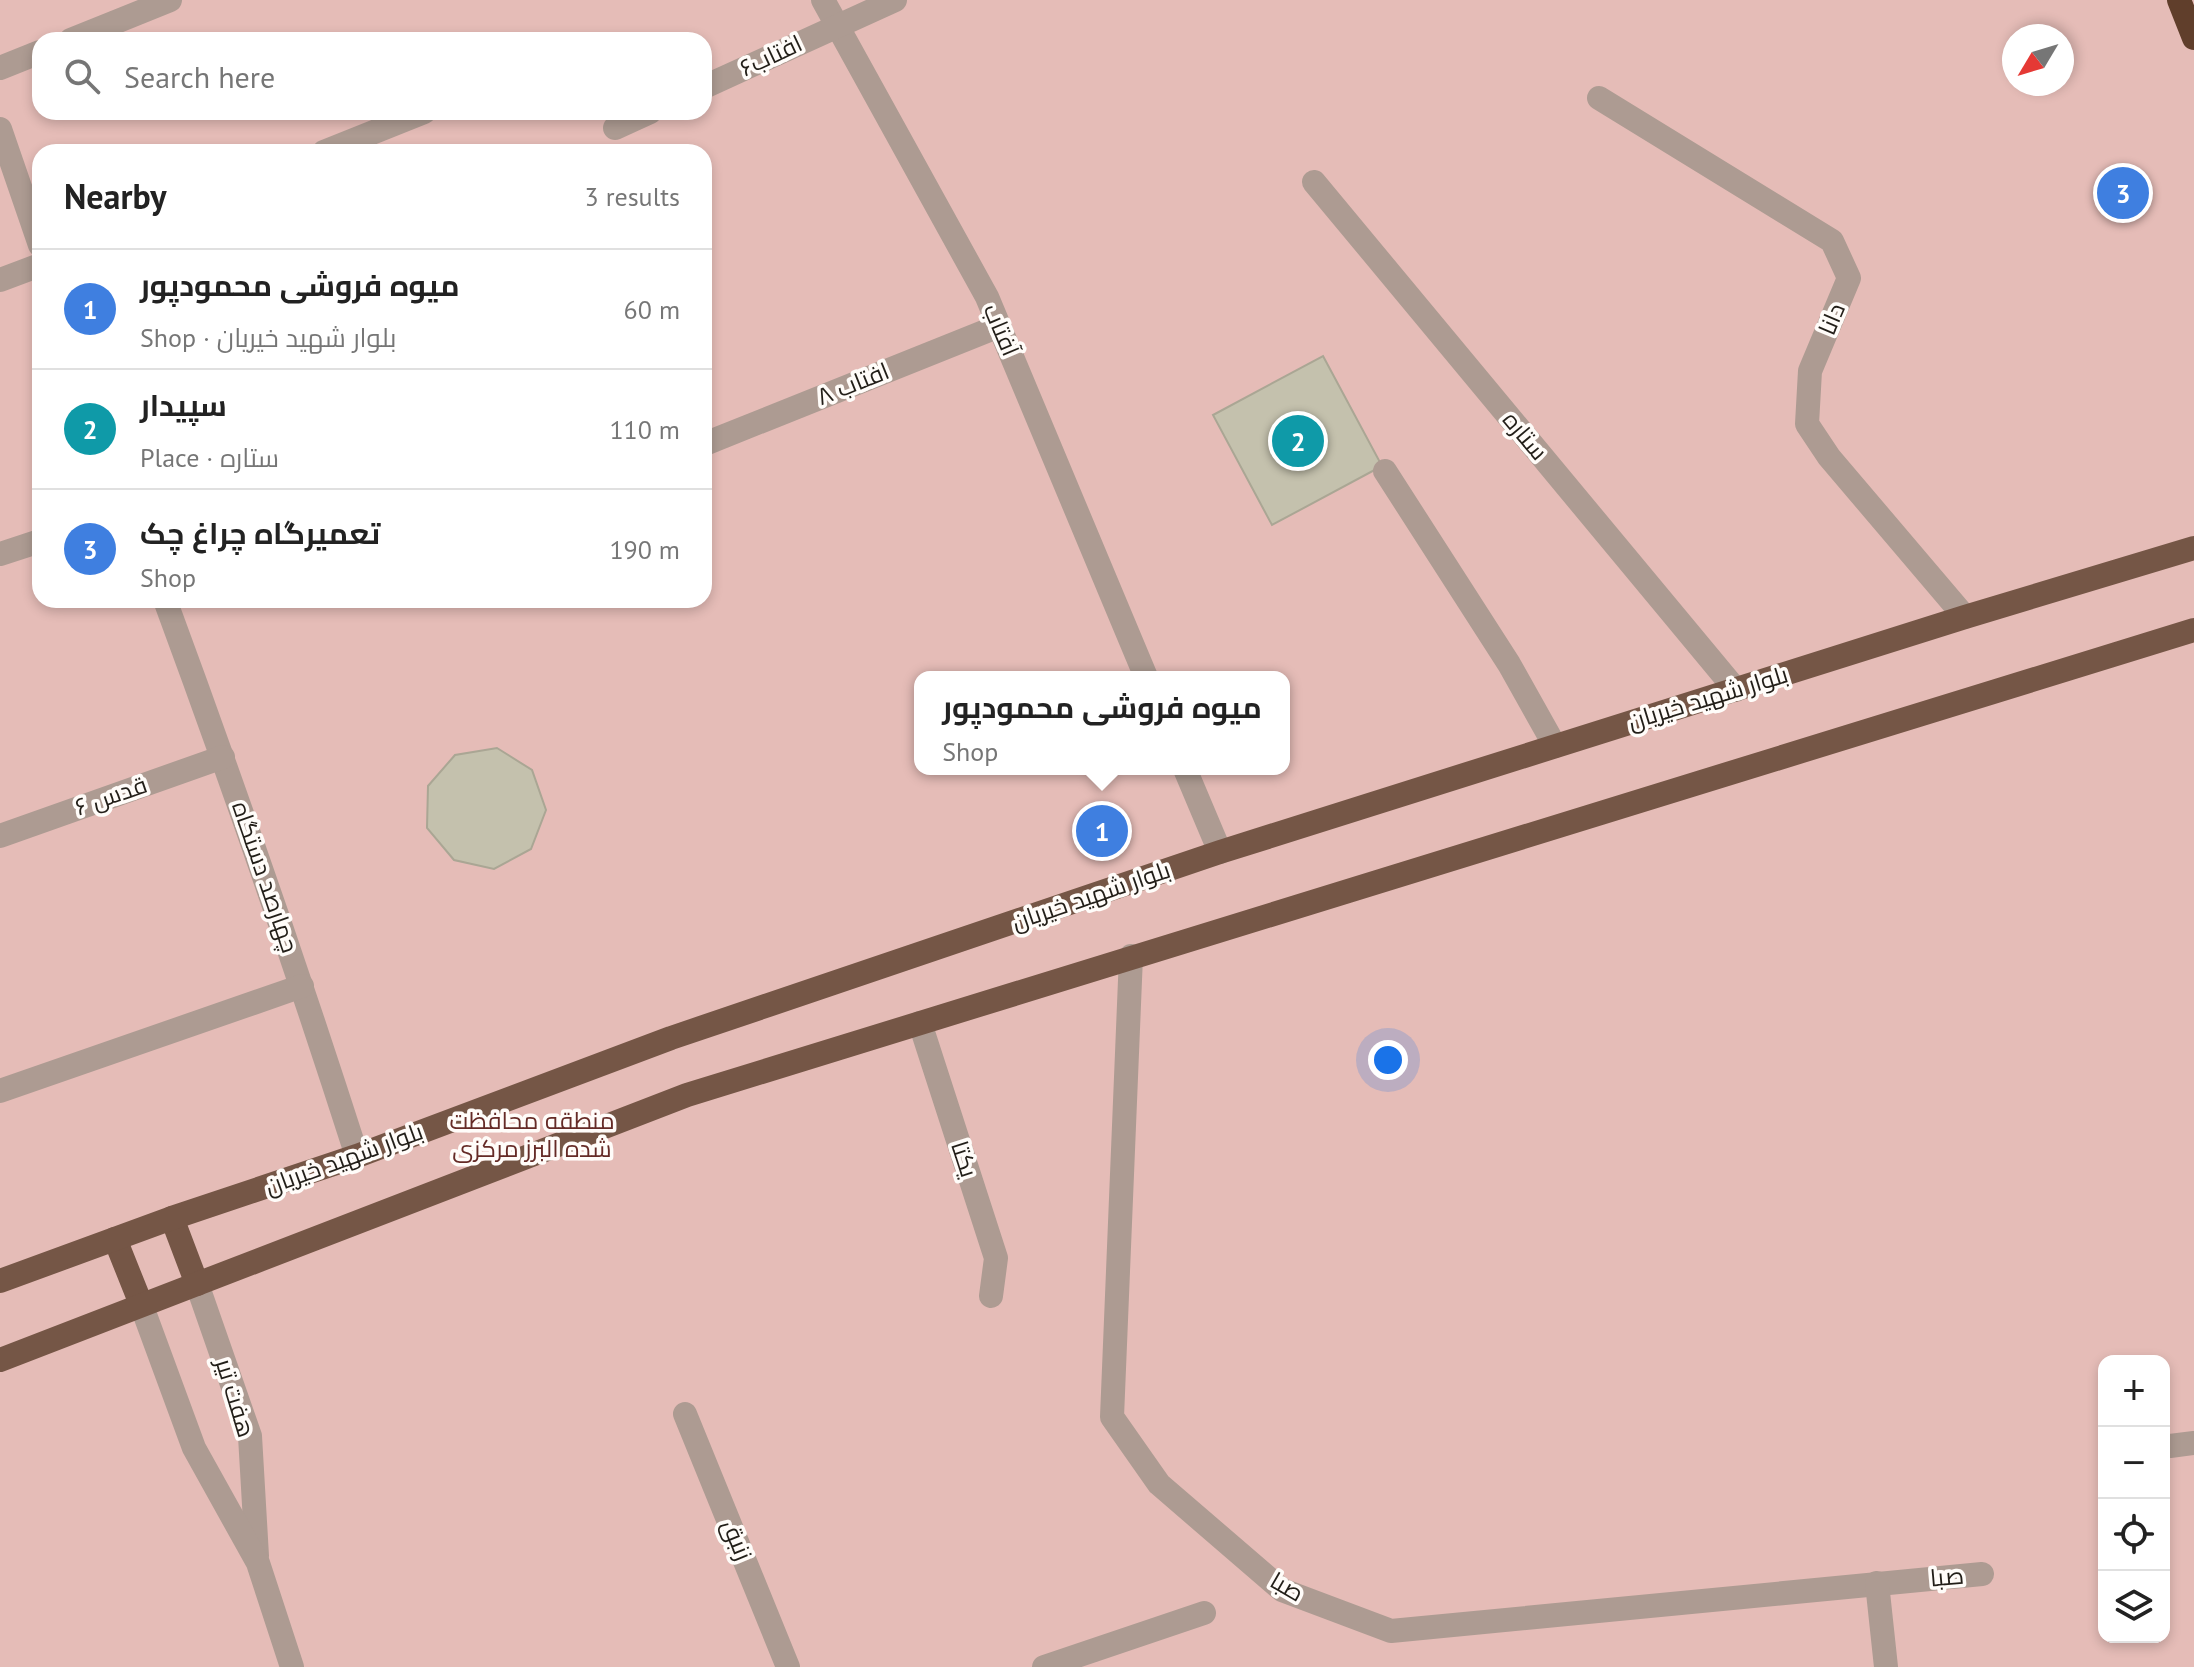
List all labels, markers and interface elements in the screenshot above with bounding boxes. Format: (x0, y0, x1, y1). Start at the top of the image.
north arrow (2002, 24, 2074, 96)
street label: افتاب۶ (735, 28, 807, 83)
search box (32, 32, 712, 120)
icon: search (60, 54, 104, 98)
text: Search here (124, 57, 275, 96)
pin: 3 (2097, 163, 2149, 223)
text: Nearby (64, 174, 166, 218)
text: 3 results (585, 180, 680, 213)
text: میوه فروشی محمودپور (140, 265, 460, 304)
text: 1 (83, 293, 97, 326)
text: 60 m (624, 293, 680, 326)
street label: دانا (1811, 298, 1852, 339)
street label: آفتاب (977, 299, 1027, 361)
text: Shop · بلوار شهید خیریان (140, 321, 397, 354)
street label: افتاب ۸ (812, 355, 894, 412)
text: سپیدار (140, 385, 227, 424)
street label: ستاره (1496, 405, 1555, 466)
pin: 2 (1272, 411, 1324, 471)
text: 2 (83, 413, 97, 446)
text: 110 m (609, 413, 680, 446)
text: Place · ستاره (140, 441, 279, 474)
text: تعمیرگاه چراغ چک (140, 513, 380, 552)
text: 3 (83, 533, 97, 566)
text: 190 m (609, 533, 680, 566)
text: Shop (140, 561, 196, 594)
street label: بلوار شهید خیریان (1624, 658, 1792, 737)
popup (914, 671, 1290, 775)
text: میوه فروشی محمودپور (942, 687, 1262, 726)
text: Shop (942, 735, 998, 768)
street label: قدس ۶ (71, 769, 151, 822)
street label: چهارصد دستگاه (224, 797, 306, 957)
pin: 1 (1076, 801, 1128, 861)
street label: بلوار شهید خیریان (1007, 854, 1174, 937)
your location (1368, 1040, 1408, 1080)
park label: منطقه محافظت شده البرز مرکزی (449, 1105, 615, 1164)
street label: بلوار شهید خیریان (261, 1116, 427, 1201)
street label: یکتا (944, 1137, 985, 1181)
street label: هفت تیر (208, 1353, 262, 1441)
map controls (2098, 1355, 2170, 1643)
button: + (2098, 1355, 2170, 1427)
button: − (2098, 1427, 2170, 1499)
button: locate (2098, 1499, 2170, 1571)
street label: زنبق (715, 1515, 760, 1565)
street label: صبا (1929, 1560, 1965, 1593)
street label: صبا (1265, 1565, 1310, 1608)
button: layers (2098, 1571, 2170, 1643)

